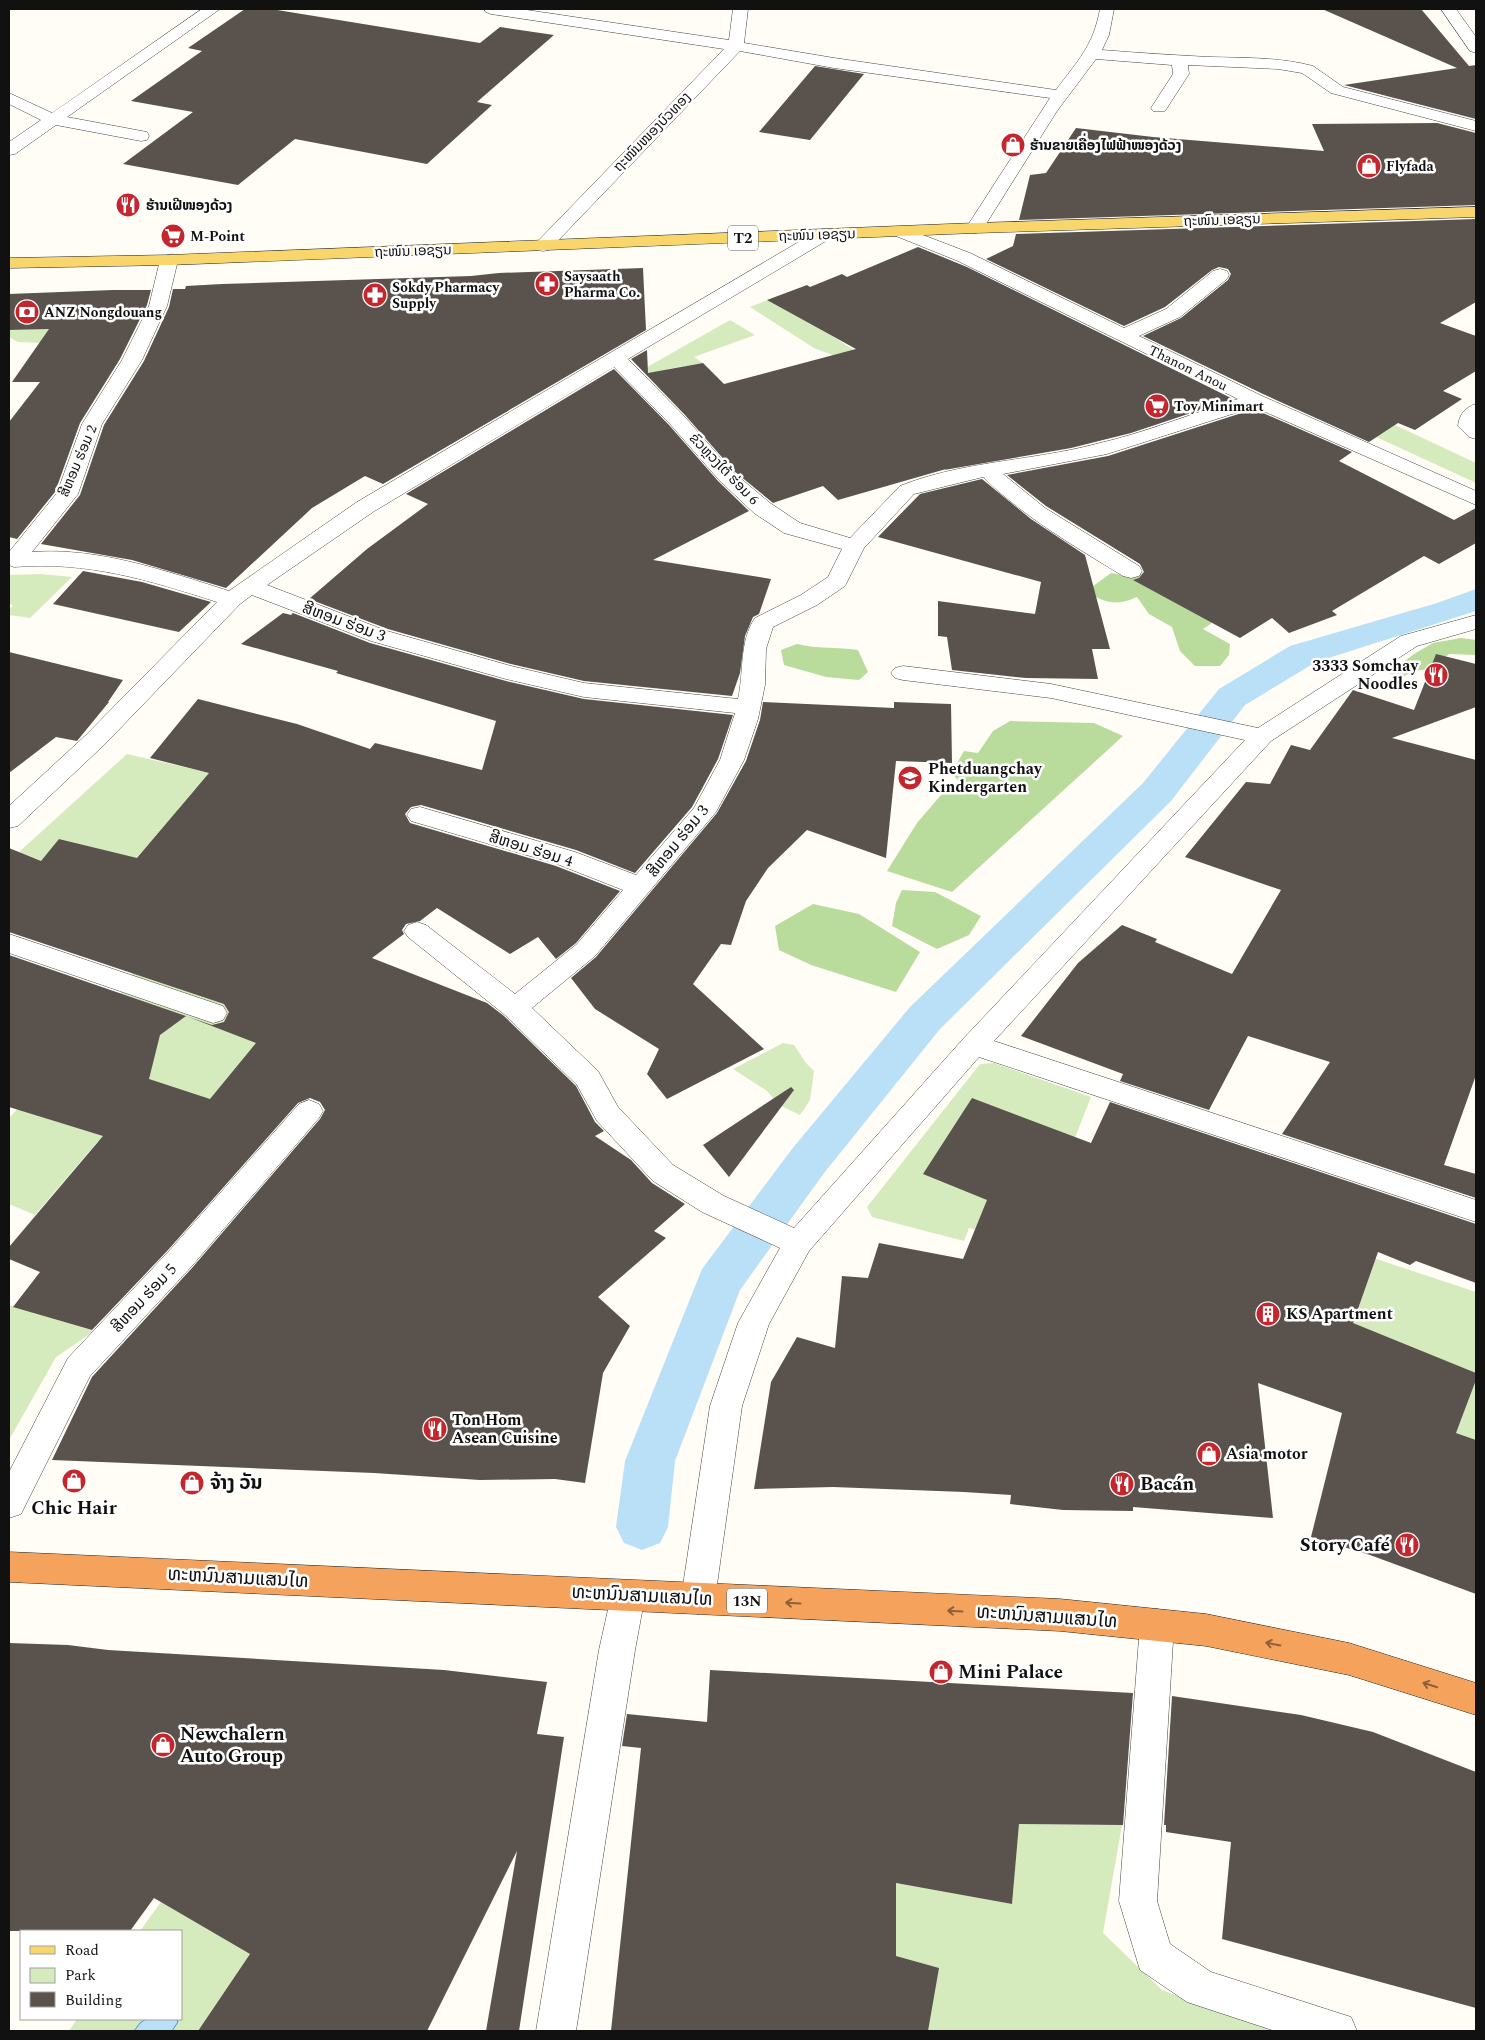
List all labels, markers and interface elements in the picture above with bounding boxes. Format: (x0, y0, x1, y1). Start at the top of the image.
street label: ຖະໜົນໜອງບົວທອງ (608, 87, 696, 177)
shop icon: ຮ້ານຂາຍເຄື່ອງໄຟຟ້າໜອງດ້ວງ (1000, 132, 1026, 158)
place label: ຮ້ານຂາຍເຄື່ອງໄຟຟ້າໜອງດ້ວງ (1030, 133, 1181, 156)
shop icon: Flyfada (1356, 153, 1382, 179)
place label: Flyfada (1386, 156, 1435, 177)
restaurant icon: ຮ້ານເຝີໜອງດ້ວງ (115, 192, 141, 218)
place label: ຮ້ານເຝີໜອງດ້ວງ (146, 195, 232, 216)
street label: ຖະໜົນ ເອຊຽນ (1183, 208, 1261, 232)
supermarket icon: M-Point (160, 223, 186, 249)
street label: ຖະໜົນ ເອຊຽນ (778, 223, 856, 247)
place label: M-Point (190, 226, 245, 247)
road number: T2 (728, 226, 758, 250)
street label: ຖະໜົນ ເອຊຽນ (374, 239, 452, 263)
place label: Saysaath Pharma Co. (564, 266, 640, 303)
pharmacy icon: Saysaath Pharma Co. (534, 271, 560, 297)
place label: Sokdy Pharmacy Supply (392, 277, 500, 314)
pharmacy icon: Sokdy Pharmacy Supply (362, 282, 388, 308)
bank icon: ANZ Nongdouang (14, 299, 40, 325)
place label: ANZ Nongdouang (44, 302, 162, 323)
street label: Thanon Anou (1145, 340, 1231, 396)
supermarket icon: Toy Minimart (1144, 393, 1170, 419)
place label: Toy Minimart (1174, 396, 1265, 417)
street label: ສີຫອມ ຮ່ອມ 2 (53, 422, 103, 500)
street label: ຂົວຫຼວງໃຕ້ ຮ່ອມ 6 (684, 428, 764, 510)
street label: ສີຫອມ ຮ່ອມ 3 (299, 596, 389, 648)
place label: 3333 Somchay Noodles (1312, 654, 1419, 696)
restaurant icon: 3333 Somchay Noodles (1423, 662, 1449, 688)
place label: Phetduangchay Kindergarten (928, 757, 1043, 799)
school or university icon: Phetduangchay Kindergarten (897, 765, 923, 791)
street label: ສີຫອມ ຮ່ອມ 3 (641, 800, 715, 882)
street label: ສີຫອມ ຮ່ອມ 4 (486, 825, 576, 873)
street label: ສີຫອມ ຮ່ອມ 5 (106, 1258, 182, 1338)
building icon: KS Apartment (1255, 1301, 1281, 1327)
place label: KS Apartment (1286, 1302, 1393, 1326)
place label: Ton Hom Asean Cuisine (452, 1408, 558, 1450)
restaurant icon: Ton Hom Asean Cuisine (422, 1416, 448, 1442)
shop icon: Asia motor (1196, 1441, 1222, 1467)
place label: Asia motor (1226, 1442, 1308, 1466)
shop icon: Chic Hair (61, 1468, 87, 1494)
place label: ຈ້າງ ວັນ (210, 1469, 262, 1498)
shop icon: ຈ້າງ ວັນ (179, 1470, 205, 1496)
place label: Bacán (1140, 1470, 1194, 1499)
restaurant icon: Bacán (1109, 1471, 1135, 1497)
place label: Chic Hair (31, 1494, 118, 1523)
place label: Story Café (1300, 1531, 1390, 1560)
restaurant icon: Story Café (1394, 1532, 1420, 1558)
street label: ທະຫນົນສາມແສນໄທ (167, 1560, 309, 1596)
street label: ທະຫນົນສາມແສນໄທ (571, 1578, 713, 1614)
road number: 13N (727, 1588, 767, 1614)
street label: ທະຫນົນສາມແສນໄທ (975, 1598, 1119, 1636)
one-way arrow (785, 1599, 801, 1608)
one-way arrow (947, 1606, 963, 1615)
one-way arrow (1265, 1638, 1281, 1648)
place label: Mini Palace (958, 1658, 1063, 1687)
shop icon: Mini Palace (928, 1659, 954, 1685)
one-way arrow (1422, 1679, 1438, 1689)
place label: Newchalern Auto Group (180, 1720, 285, 1771)
shop icon: Newchalern Auto Group (150, 1732, 176, 1758)
legend (20, 1930, 182, 2020)
text: Road (65, 1939, 99, 1962)
text: Park (65, 1964, 96, 1987)
text: Building (65, 1989, 122, 2012)

